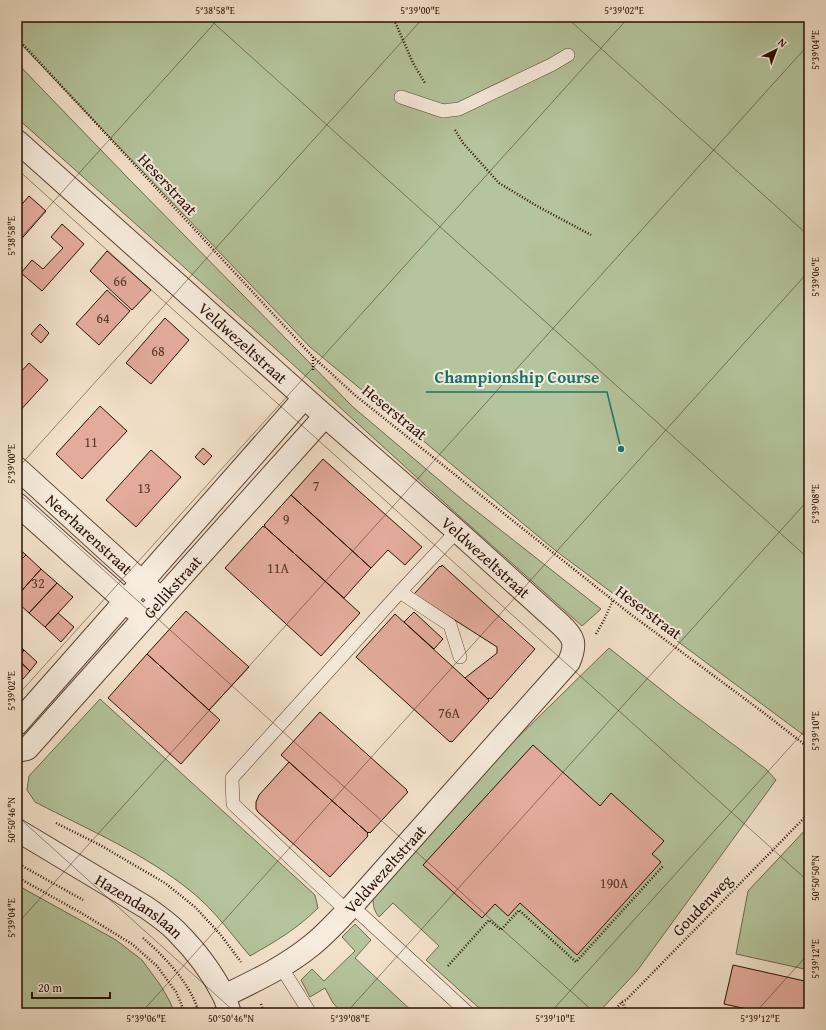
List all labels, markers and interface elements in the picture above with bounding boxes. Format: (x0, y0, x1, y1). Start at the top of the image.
text: 5°38'58"E (195, 3, 235, 18)
text: 5°39'00"E (400, 3, 440, 18)
text: 5°39'02"E (604, 3, 644, 18)
north arrow (756, 30, 796, 70)
text: 5°39'04"E (808, 30, 823, 70)
text: N (775, 34, 791, 51)
street label: Heserstraat (133, 147, 204, 221)
text: 5°38'58"E (4, 216, 19, 256)
text: 5°39'06"E (808, 257, 823, 297)
house number: 66 (113, 271, 127, 291)
street label: Veldwezeltstraat (193, 296, 293, 389)
house number: 64 (96, 308, 110, 328)
house number: 68 (151, 341, 165, 361)
callout: Championship Course (426, 363, 607, 392)
text: Championship Course (435, 364, 599, 389)
street label: Heserstraat (357, 378, 433, 446)
house number: 11 (84, 432, 98, 452)
text: 5°39'00"E (4, 444, 19, 484)
house number: 7 (313, 476, 320, 496)
house number: 13 (137, 478, 151, 498)
text: 5°39'08"E (808, 484, 823, 524)
street label: Neerharenstraat (40, 488, 139, 580)
house number: 9 (283, 509, 290, 529)
street label: Veldwezeltstraat (436, 511, 536, 604)
street label: Gellikstraat (137, 549, 207, 624)
house number: 11A (267, 558, 289, 578)
house number: 32 (31, 573, 45, 593)
street label: Heserstraat (611, 579, 688, 645)
text: 5°39'02"E (4, 671, 19, 711)
house number: 76A (438, 703, 460, 723)
text: 5°39'10"E (808, 711, 823, 751)
text: 50°50'46"N (4, 797, 19, 843)
street label: Veldwezeltstraat (338, 819, 432, 919)
text: 50°50'50"N (808, 855, 823, 901)
street label: Hazendanslaan (91, 868, 189, 944)
street label: Goudenweg (666, 869, 738, 941)
house number: 190A (600, 873, 629, 893)
text: 5°39'04"E (4, 898, 19, 938)
text: 5°39'12"E (808, 939, 823, 979)
scale bar (32, 974, 110, 1000)
text: 20 m (38, 979, 62, 996)
text: 5°39'06"E (126, 1011, 166, 1026)
text: 50°50'46"N (208, 1011, 254, 1026)
text: 5°39'08"E (330, 1011, 370, 1026)
text: 5°39'10"E (535, 1011, 575, 1026)
text: 5°39'12"E (740, 1011, 780, 1026)

